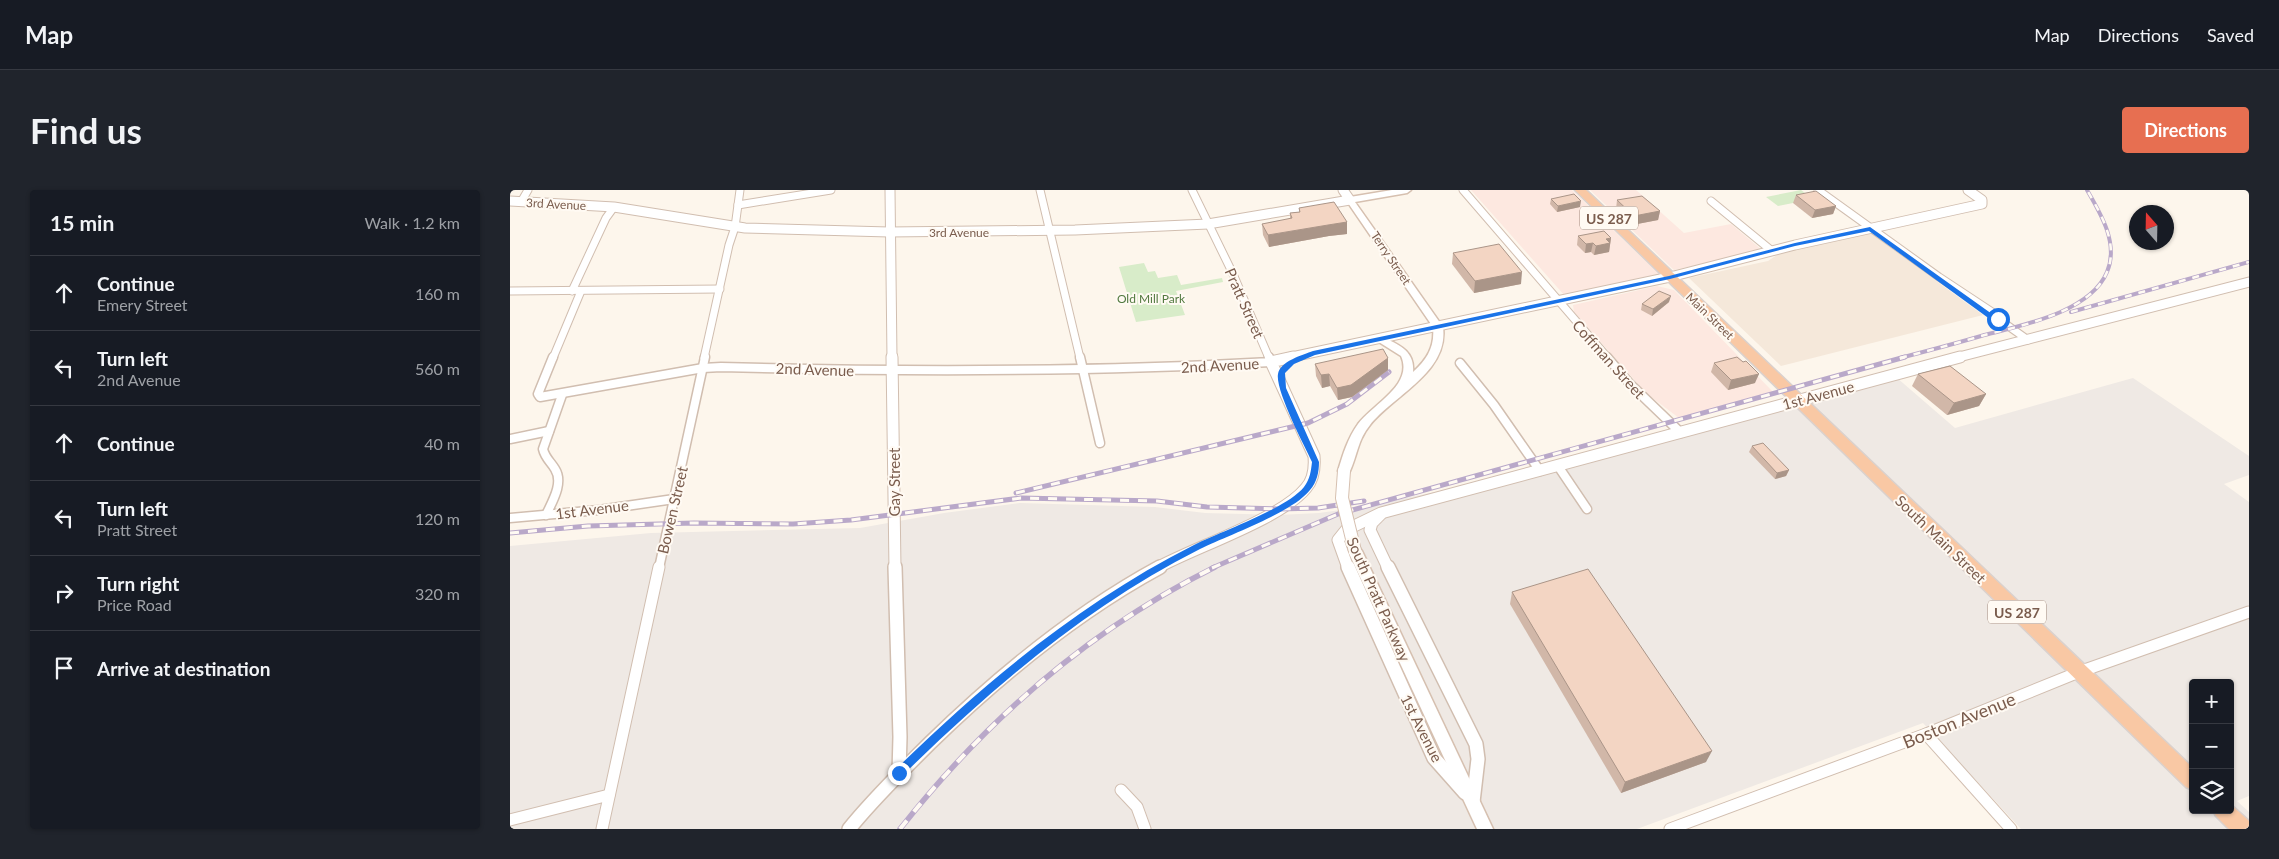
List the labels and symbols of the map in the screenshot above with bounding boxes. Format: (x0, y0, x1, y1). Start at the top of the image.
street label: 3rd Avenue (526, 195, 586, 213)
north arrow (2129, 205, 2174, 250)
road number: US 287 (1580, 206, 1638, 230)
street label: 3rd Avenue (929, 225, 989, 240)
street label: Terry Street (1368, 228, 1415, 288)
street label: Pratt Street (1221, 265, 1269, 342)
street label: Main Street (1683, 289, 1738, 343)
park label: Old Mill Park (1117, 291, 1186, 306)
route start (1987, 308, 2010, 331)
street label: Coffman Street (1569, 316, 1649, 403)
street label: 2nd Avenue (1180, 354, 1260, 376)
street label: 2nd Avenue (775, 359, 855, 379)
street label: 1st Avenue (1780, 377, 1856, 413)
street label: Gay Street (885, 447, 903, 516)
street label: Bowen Street (653, 464, 691, 556)
street label: South Main Street (1892, 491, 1991, 587)
street label: 1st Avenue (554, 496, 630, 522)
street label: South Pratt Parkway (1343, 534, 1415, 664)
road number: US 287 (1988, 601, 2046, 624)
street label: Boston Avenue (1899, 687, 2019, 753)
street label: 1st Avenue (1397, 691, 1447, 765)
route end (888, 762, 911, 785)

